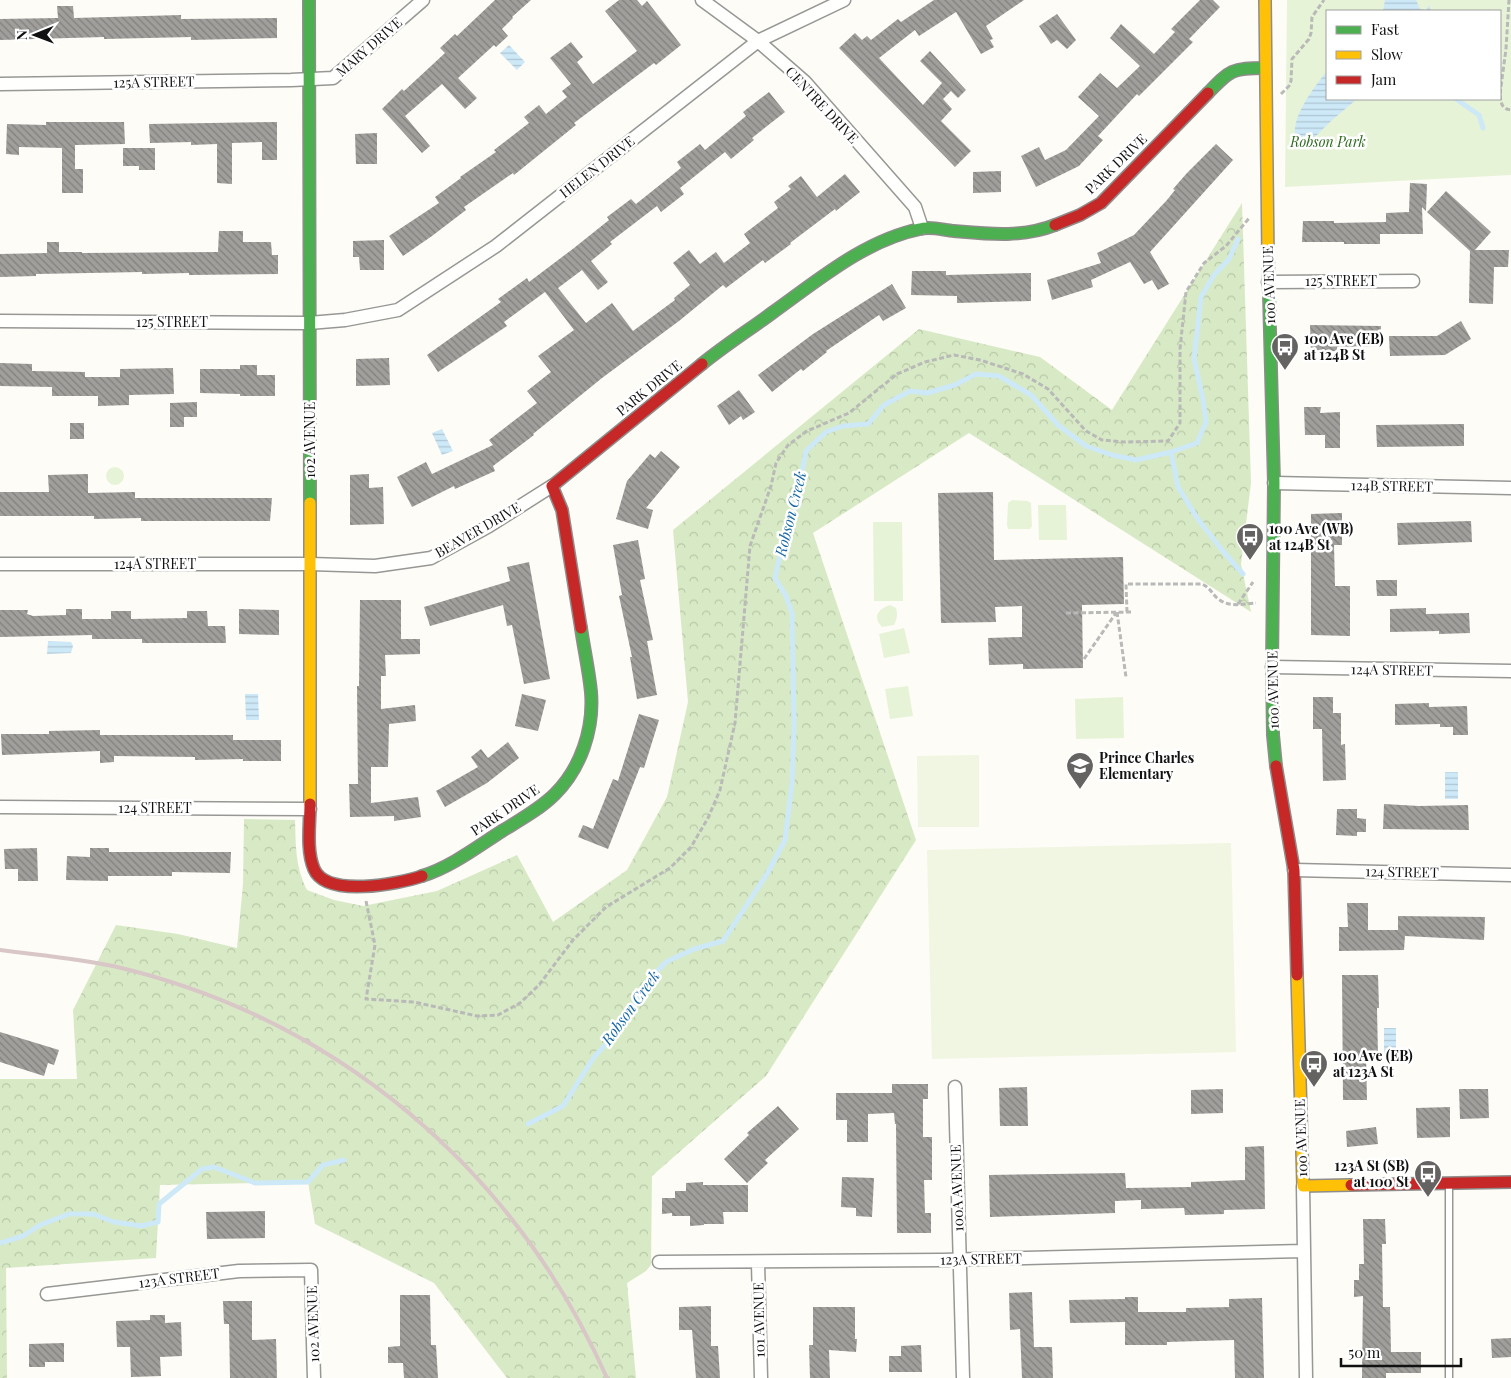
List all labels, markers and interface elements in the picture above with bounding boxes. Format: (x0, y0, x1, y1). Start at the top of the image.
north arrow (10, 10, 60, 60)
legend (1326, 10, 1501, 100)
street label: MARY DRIVE (332, 13, 406, 81)
text: Fast (1371, 19, 1400, 39)
text: N (12, 30, 31, 40)
text: Slow (1371, 44, 1403, 64)
street label: CENTRE DRIVE (782, 62, 863, 147)
text: Jam (1370, 69, 1397, 89)
street label: 125A STREET (113, 71, 195, 92)
street label: PARK DRIVE (1081, 129, 1151, 198)
street label: HELEN DRIVE (555, 131, 638, 202)
park label: Robson Park (1289, 132, 1366, 151)
street label: 100 AVENUE (1258, 245, 1279, 325)
street label: 125 STREET (1305, 271, 1377, 290)
street label: 125 STREET (136, 312, 208, 331)
place label: 100 Ave (EB) at 124B St (1304, 329, 1384, 364)
bus stop icon: 100 Ave (EB) at 124B St (1270, 332, 1300, 371)
street label: PARK DRIVE (612, 355, 685, 420)
street label: 102 AVENUE (300, 402, 319, 478)
water label: Robson Creek (770, 469, 810, 559)
street label: 124B STREET (1351, 475, 1434, 496)
street label: BEAVER DRIVE (431, 497, 524, 562)
place label: 100 Ave (WB) at 124B St (1269, 519, 1353, 554)
bus stop icon: 100 Ave (WB) at 124B St (1235, 522, 1265, 561)
street label: 124A STREET (114, 554, 196, 573)
street label: 100 AVENUE (1262, 651, 1283, 729)
street label: 124A STREET (1351, 659, 1434, 680)
place label: Prince Charles Elementary (1099, 748, 1194, 783)
school or university icon: Prince Charles Elementary (1065, 751, 1095, 790)
street label: PARK DRIVE (467, 780, 543, 840)
street label: 124 STREET (118, 798, 192, 817)
street label: 124 STREET (1365, 861, 1439, 882)
water label: Robson Creek (596, 966, 664, 1049)
place label: 100 Ave (EB) at 123A St (1333, 1046, 1413, 1081)
bus stop icon: 100 Ave (EB) at 123A St (1299, 1049, 1329, 1088)
street label: 100 AVENUE (1290, 1098, 1311, 1178)
street label: 100A AVENUE (945, 1144, 968, 1232)
place label: 123A St (SB) at 100 St (1335, 1156, 1409, 1191)
bus stop icon: 123A St (SB) at 100 St (1413, 1159, 1443, 1198)
street label: 123A STREET (940, 1248, 1022, 1269)
street label: 123A STREET (137, 1263, 221, 1292)
street label: 101 AVENUE (748, 1282, 769, 1358)
street label: 102 AVENUE (302, 1285, 323, 1363)
scale bar (1341, 1336, 1461, 1368)
text: 50 m (1348, 1342, 1381, 1362)

